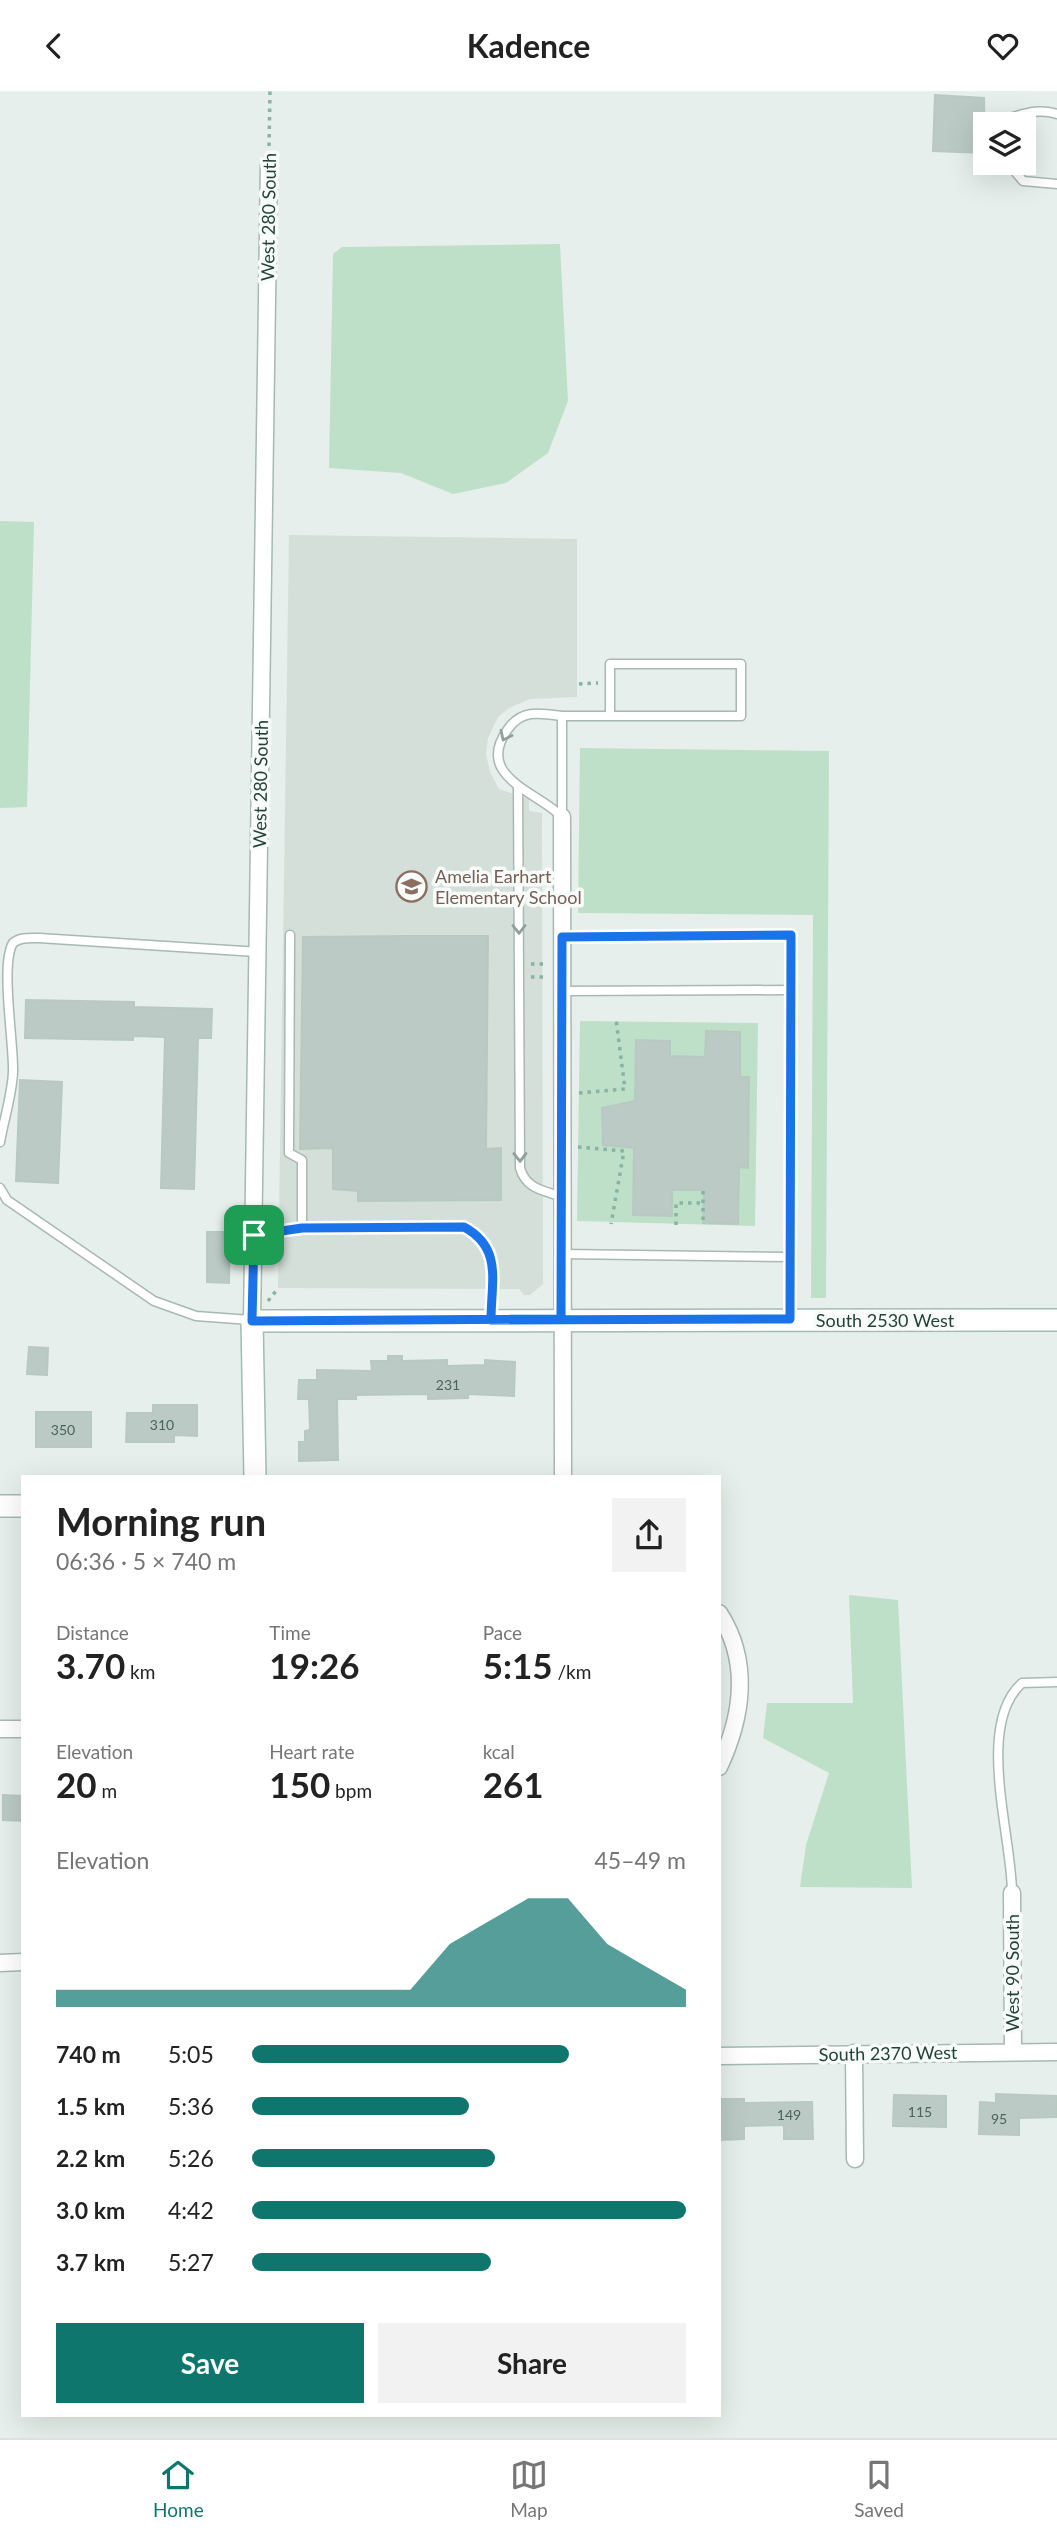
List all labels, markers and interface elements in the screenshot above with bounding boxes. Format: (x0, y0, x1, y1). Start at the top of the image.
text: Kadence (467, 26, 590, 65)
icon: back (35, 27, 73, 65)
icon: heart (984, 27, 1022, 65)
map controls (973, 112, 1036, 175)
button: layers (973, 112, 1036, 175)
street label: West 280 South (256, 153, 280, 281)
street label: West 280 South (248, 720, 272, 848)
one-way arrow (499, 729, 513, 741)
place label: Amelia Earhart Elementary School (435, 865, 582, 908)
school or university icon: Amelia Earhart Elementary School (395, 869, 429, 903)
one-way arrow (511, 925, 527, 935)
one-way arrow (512, 1152, 527, 1163)
pin (224, 1205, 284, 1265)
icon: arrive (235, 1216, 273, 1254)
street label: South 2530 West (816, 1309, 955, 1331)
house number: 231 (436, 1376, 460, 1393)
house number: 310 (150, 1416, 174, 1433)
house number: 350 (51, 1421, 75, 1438)
text: Morning run (56, 1498, 266, 1544)
button: share (612, 1498, 686, 1572)
text: 06:36 · 5 × 740 m (56, 1547, 236, 1575)
text: Distance (56, 1621, 129, 1644)
text: Time (269, 1621, 311, 1644)
text: Pace (483, 1621, 522, 1644)
text: 3.70 (56, 1644, 125, 1686)
text: 19:26 (269, 1644, 360, 1686)
text: 5:15 (483, 1644, 553, 1686)
text: km (125, 1660, 155, 1683)
text: /km (553, 1660, 591, 1683)
text: Elevation (56, 1740, 133, 1763)
text: Heart rate (269, 1740, 355, 1763)
text: kcal (483, 1740, 515, 1763)
text: 20 (56, 1763, 97, 1805)
text: 150 (269, 1763, 330, 1805)
text: 261 (483, 1763, 544, 1805)
text: m (97, 1779, 117, 1802)
text: bpm (330, 1779, 372, 1802)
text: Elevation (56, 1846, 149, 1874)
text: 45–49 m (594, 1846, 686, 1874)
street label: West 90 South (1001, 1914, 1023, 2032)
text: 740 m (56, 2040, 121, 2068)
text: 5:05 (168, 2040, 214, 2068)
street label: South 2370 West (819, 2041, 958, 2065)
text: 1.5 km (56, 2092, 125, 2120)
text: 5:36 (168, 2092, 214, 2120)
house number: 115 (908, 2103, 932, 2120)
house number: 149 (777, 2106, 801, 2123)
house number: 95 (991, 2110, 1007, 2127)
text: 2.2 km (56, 2144, 125, 2172)
text: 5:26 (168, 2144, 214, 2172)
text: 3.0 km (56, 2196, 125, 2224)
text: 4:42 (168, 2196, 214, 2224)
text: 3.7 km (56, 2248, 125, 2276)
text: 5:27 (168, 2248, 214, 2276)
button: Save (56, 2323, 364, 2403)
button: Share (378, 2323, 686, 2403)
tab: Home (153, 2456, 204, 2521)
tab: Map (510, 2456, 548, 2521)
tab: Saved (854, 2456, 904, 2521)

